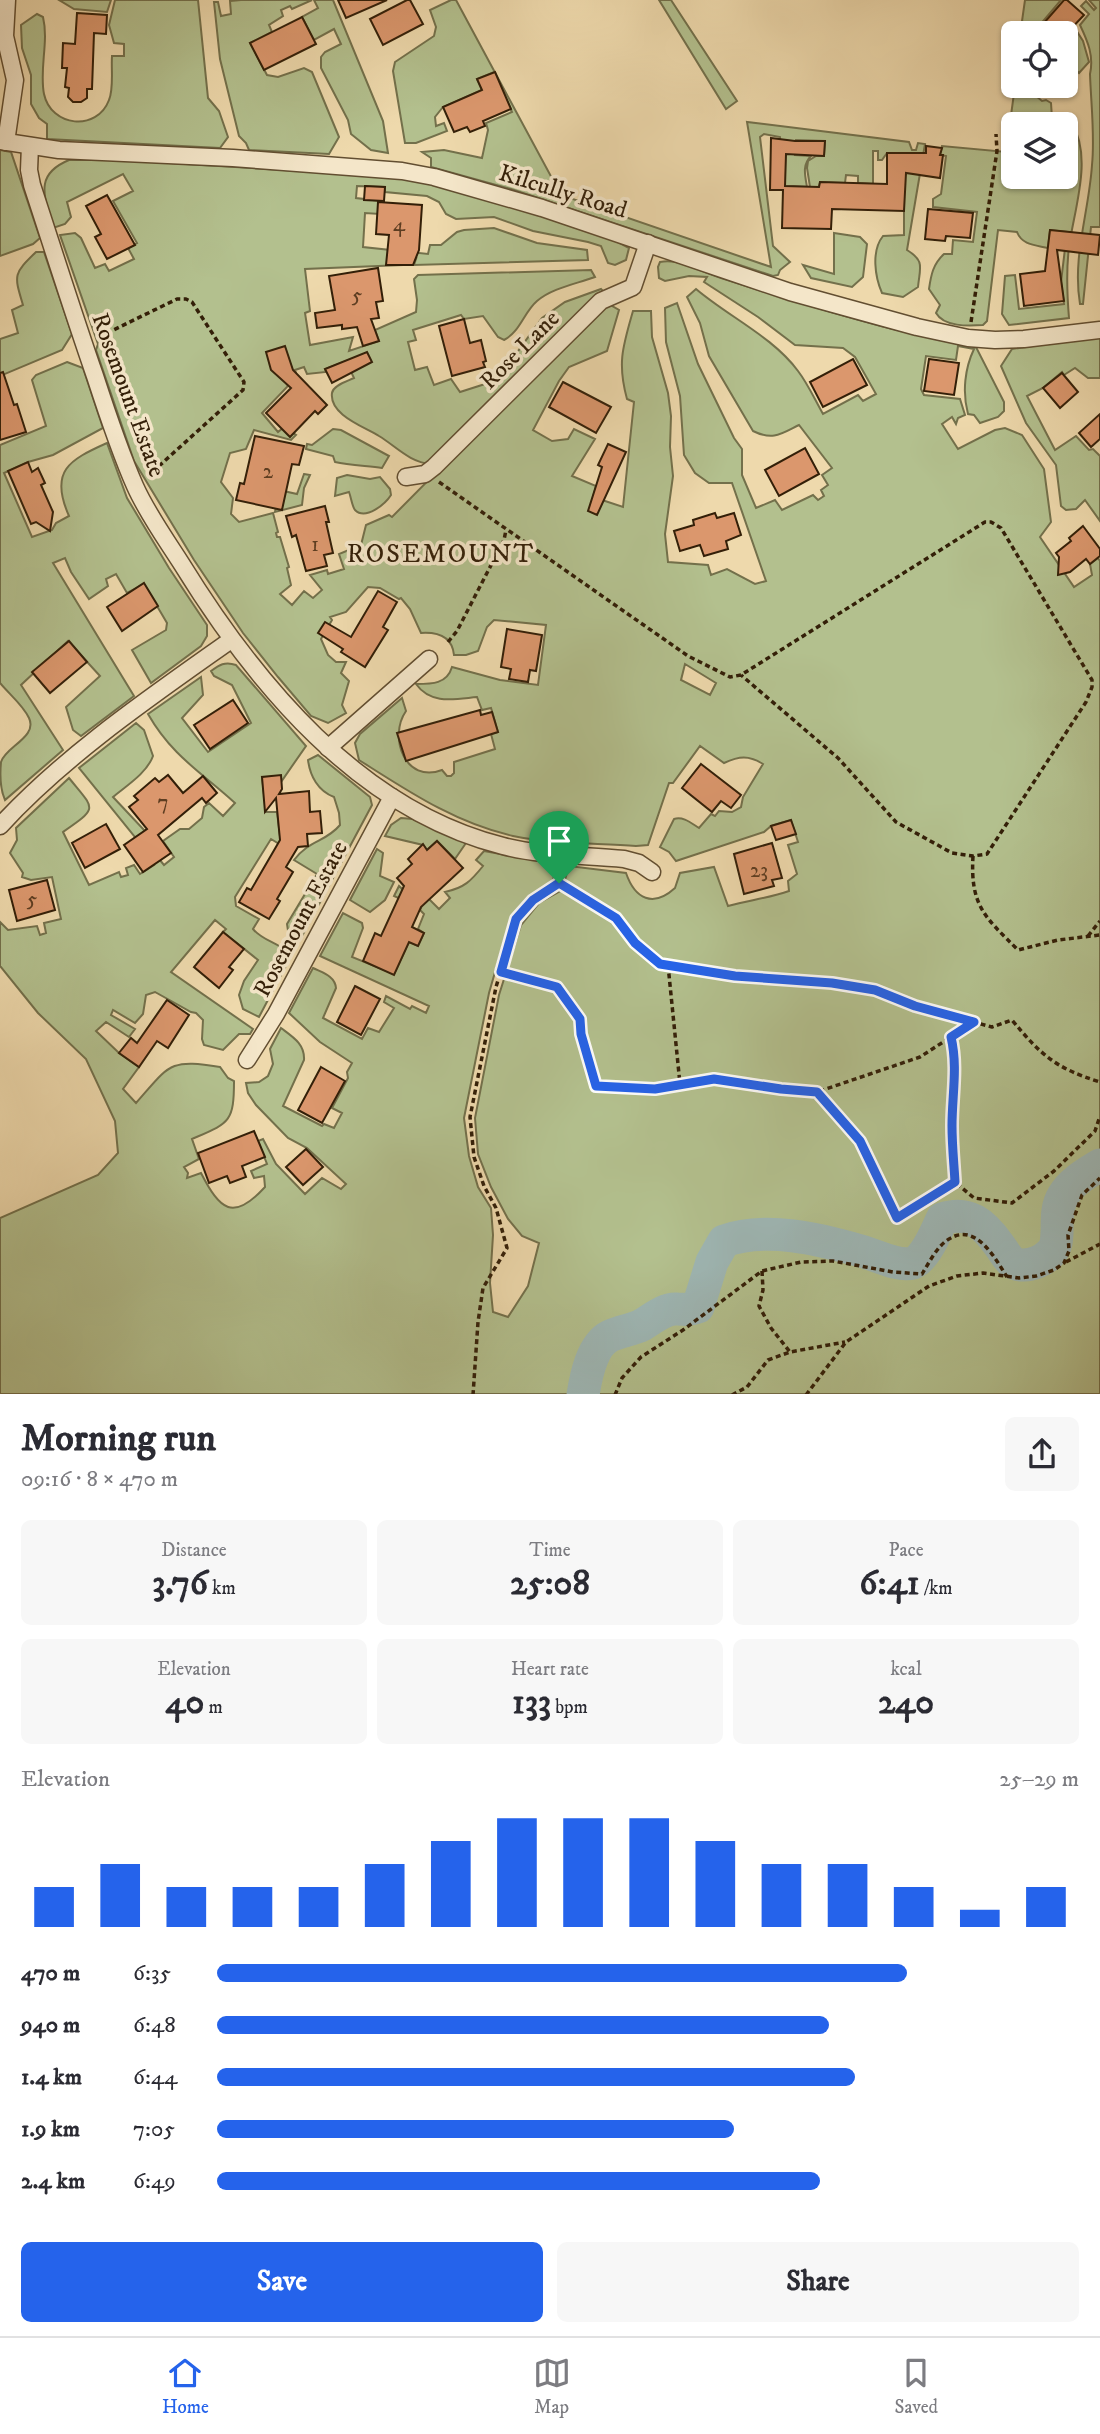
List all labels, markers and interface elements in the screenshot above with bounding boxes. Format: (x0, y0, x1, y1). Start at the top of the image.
map controls (1001, 21, 1078, 189)
button: locate (1001, 21, 1078, 98)
button: layers (1001, 112, 1078, 189)
street label: Kilcully Road (495, 158, 631, 226)
house number: 4 (393, 212, 406, 238)
house number: 5 (352, 283, 362, 309)
street label: Rose Lane (474, 304, 566, 396)
street label: Rosemount Estate (84, 309, 172, 481)
house number: 2 (263, 459, 274, 485)
house number: 1 (311, 532, 319, 558)
district label: ROSEMOUNT (347, 538, 535, 571)
house number: 7 (157, 790, 169, 816)
pin (529, 811, 589, 883)
icon: arrive (540, 822, 578, 860)
street label: Rosemount Estate (247, 836, 355, 1002)
house number: 23 (750, 858, 768, 884)
house number: 5 (27, 887, 37, 913)
text: Morning run (21, 1415, 216, 1463)
button: share (1005, 1417, 1079, 1491)
text: 09:16 · 8 × 470 m (21, 1465, 178, 1494)
text: Distance (161, 1539, 227, 1562)
text: Time (529, 1539, 571, 1562)
text: Pace (888, 1539, 924, 1562)
text: 3.76 (152, 1562, 208, 1606)
text: 25:08 (510, 1562, 590, 1606)
text: 6:41 (859, 1562, 920, 1606)
text: km (208, 1577, 236, 1600)
text: /km (920, 1577, 953, 1600)
text: Elevation (157, 1658, 231, 1681)
text: Heart rate (511, 1658, 589, 1681)
text: kcal (890, 1658, 922, 1681)
text: 40 (165, 1681, 204, 1725)
text: 133 (512, 1681, 551, 1725)
text: 240 (878, 1681, 934, 1725)
text: m (204, 1696, 223, 1719)
text: bpm (551, 1696, 588, 1719)
text: Elevation (21, 1765, 110, 1794)
text: 25–29 m (999, 1765, 1079, 1794)
text: 470 m (21, 1959, 80, 1988)
text: 6:35 (133, 1959, 171, 1988)
text: 940 m (21, 2011, 80, 2040)
text: 6:48 (133, 2011, 176, 2040)
text: 1.4 km (21, 2063, 82, 2092)
text: 6:44 (133, 2063, 177, 2092)
text: 1.9 km (21, 2115, 80, 2144)
text: 7:05 (133, 2115, 175, 2144)
text: 2.4 km (21, 2167, 85, 2196)
text: 6:49 (133, 2167, 176, 2196)
button: Save (21, 2242, 543, 2322)
button: Share (557, 2242, 1079, 2322)
tab: Home (162, 2354, 209, 2419)
tab: Map (533, 2354, 571, 2419)
tab: Saved (894, 2354, 938, 2419)

